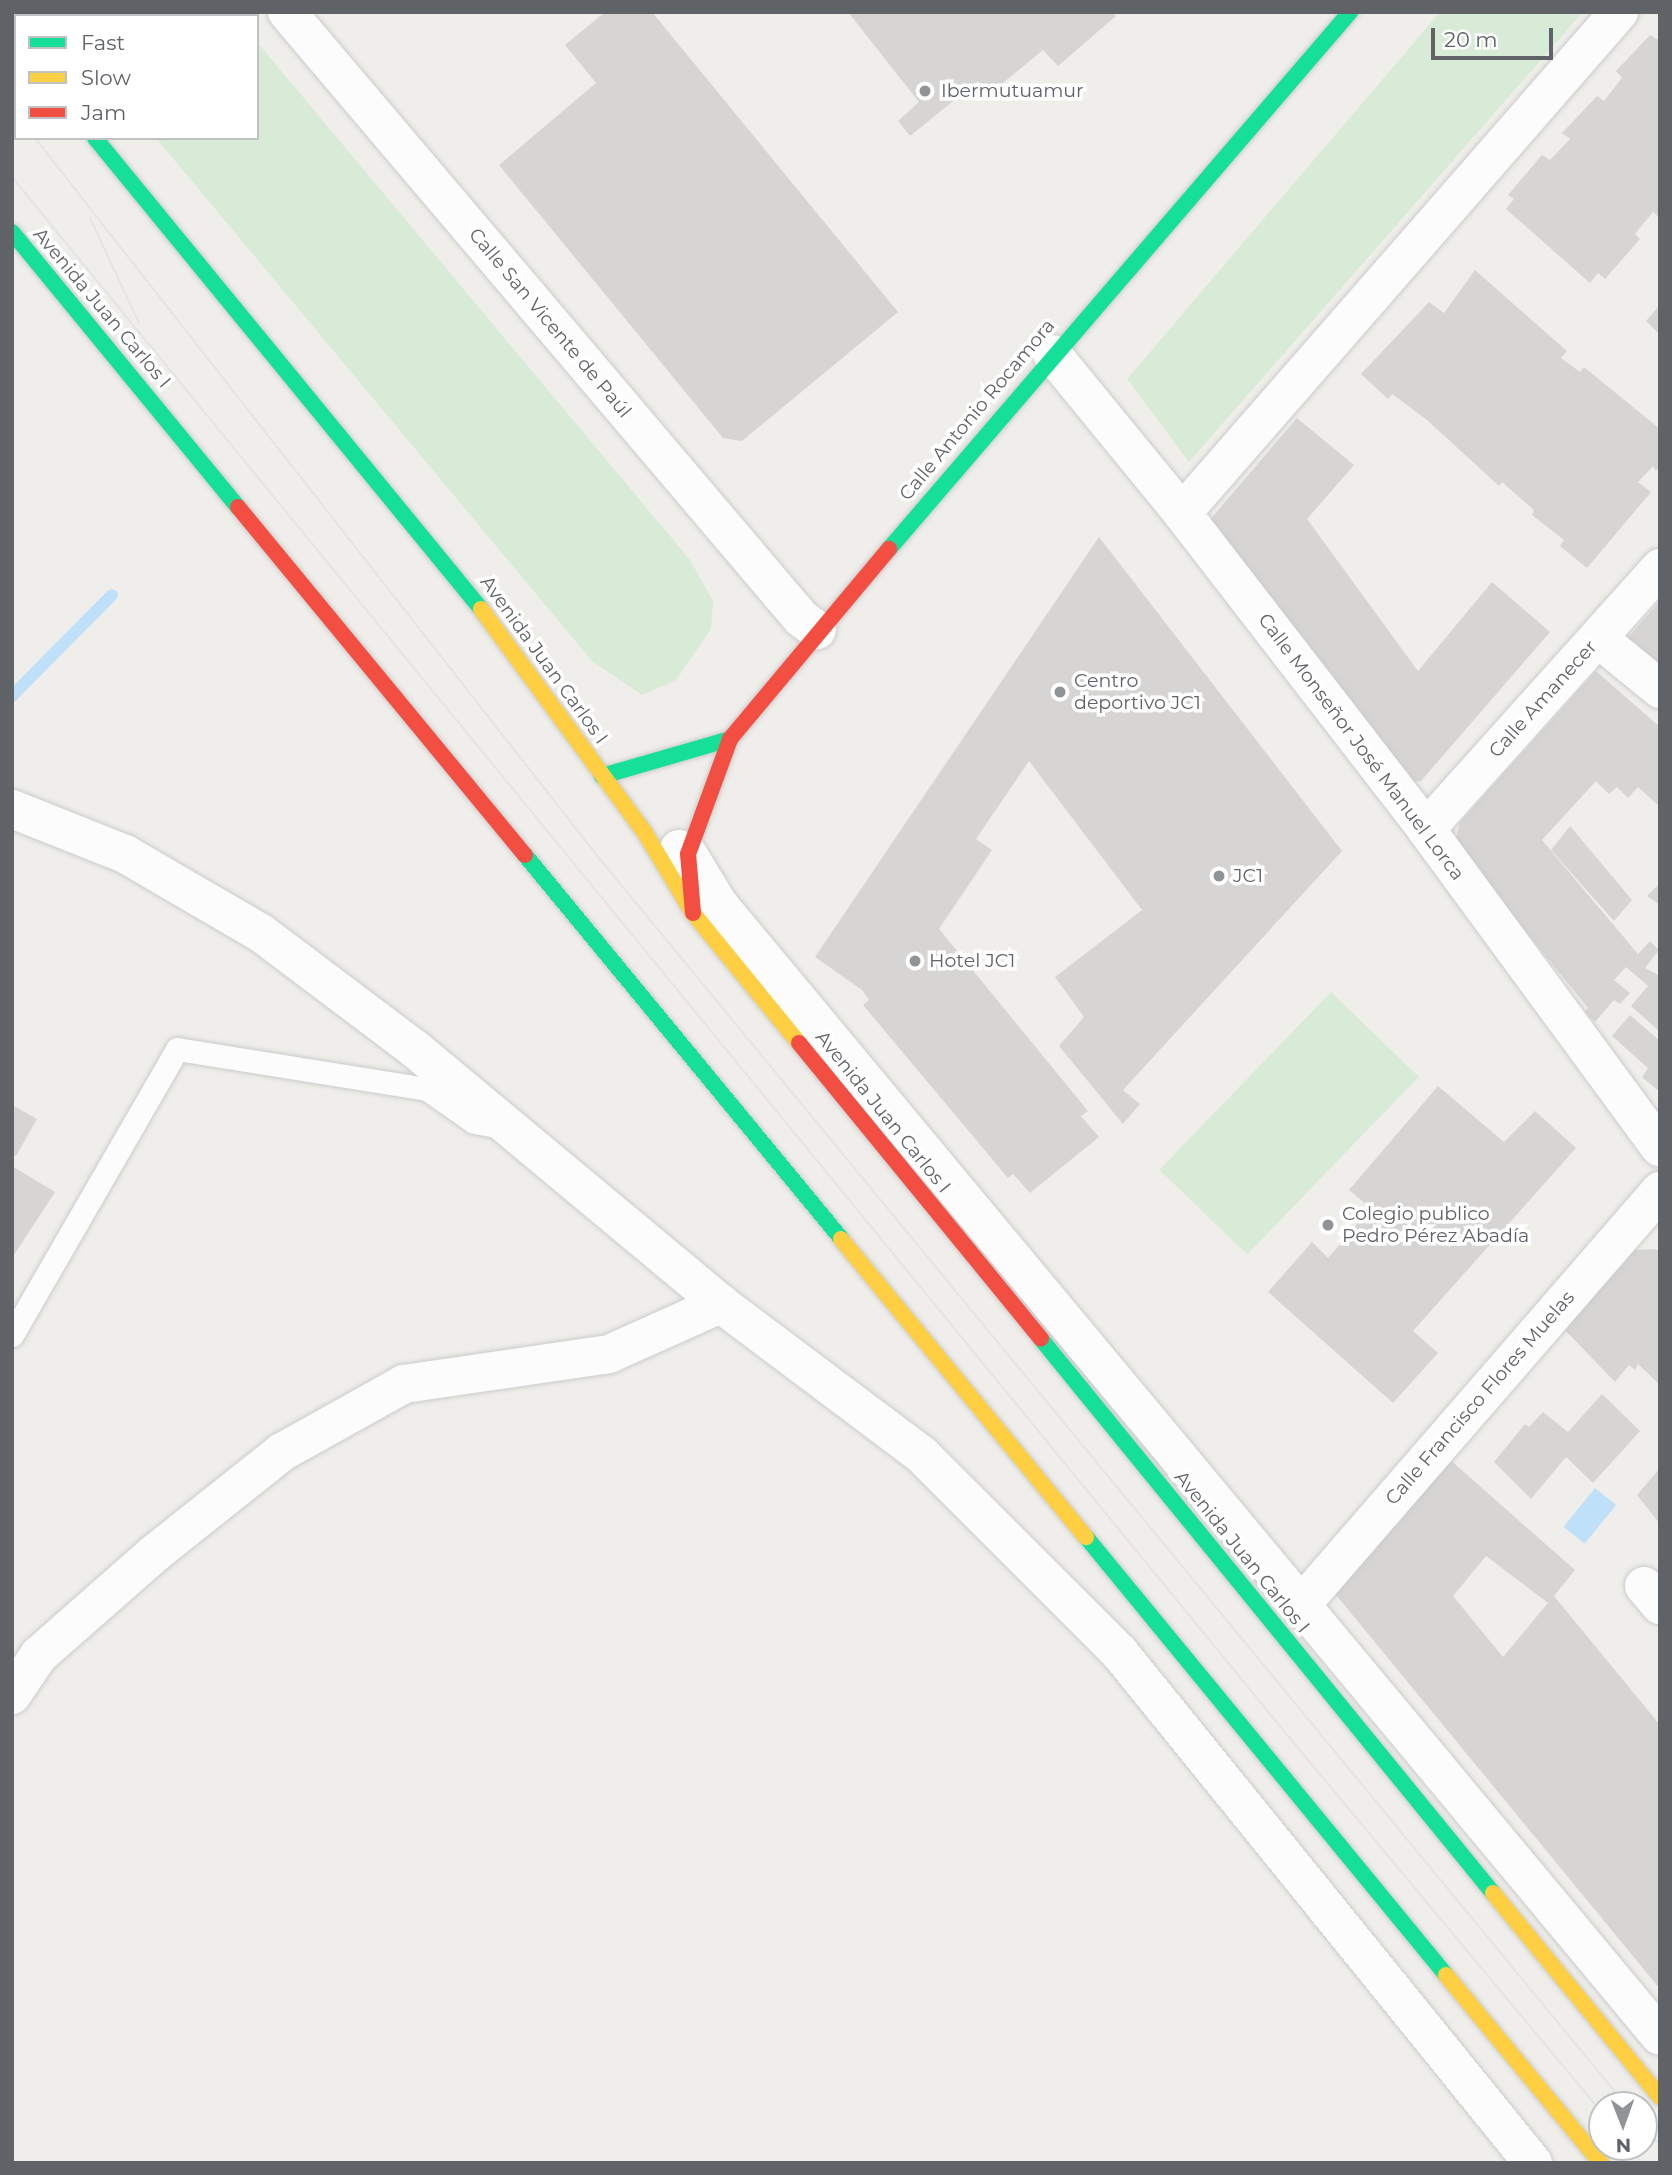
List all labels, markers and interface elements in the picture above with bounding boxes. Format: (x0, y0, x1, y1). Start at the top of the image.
legend (14, 14, 259, 140)
scale bar (1434, 14, 1556, 58)
text: 20 m (1444, 27, 1498, 52)
text: Fast (81, 30, 125, 55)
text: Slow (81, 65, 131, 90)
place label: Ibermutuamur (941, 80, 1084, 102)
marker: Ibermutuamur (915, 81, 935, 101)
text: Jam (81, 100, 126, 125)
street label: Avenida Juan Carlos I (28, 223, 176, 393)
street label: Calle San Vicente de Paúl (464, 224, 636, 422)
street label: Calle Antonio Rocamora (895, 315, 1059, 505)
street label: Avenida Juan Carlos I (475, 572, 613, 748)
street label: Calle Monseñor José Manuel Lorca (1253, 609, 1469, 885)
street label: Calle Amanecer (1484, 636, 1602, 762)
place label: Centro deportivo JC1 (1074, 670, 1201, 714)
marker: Centro deportivo JC1 (1052, 684, 1068, 700)
place label: JC1 (1233, 865, 1263, 887)
marker: JC1 (1211, 868, 1227, 884)
place label: Hotel JC1 (929, 950, 1015, 972)
marker: Hotel JC1 (907, 953, 923, 969)
street label: Avenida Juan Carlos I (811, 1026, 955, 1198)
place label: Colegio publico Pedro Pérez Abadía (1342, 1203, 1529, 1247)
marker: Colegio publico Pedro Pérez Abadía (1320, 1217, 1336, 1233)
street label: Calle Francisco Flores Muelas (1381, 1286, 1579, 1510)
street label: Avenida Juan Carlos I (1170, 1466, 1314, 1638)
north arrow (1588, 2091, 1658, 2161)
text: N (1615, 2134, 1631, 2157)

